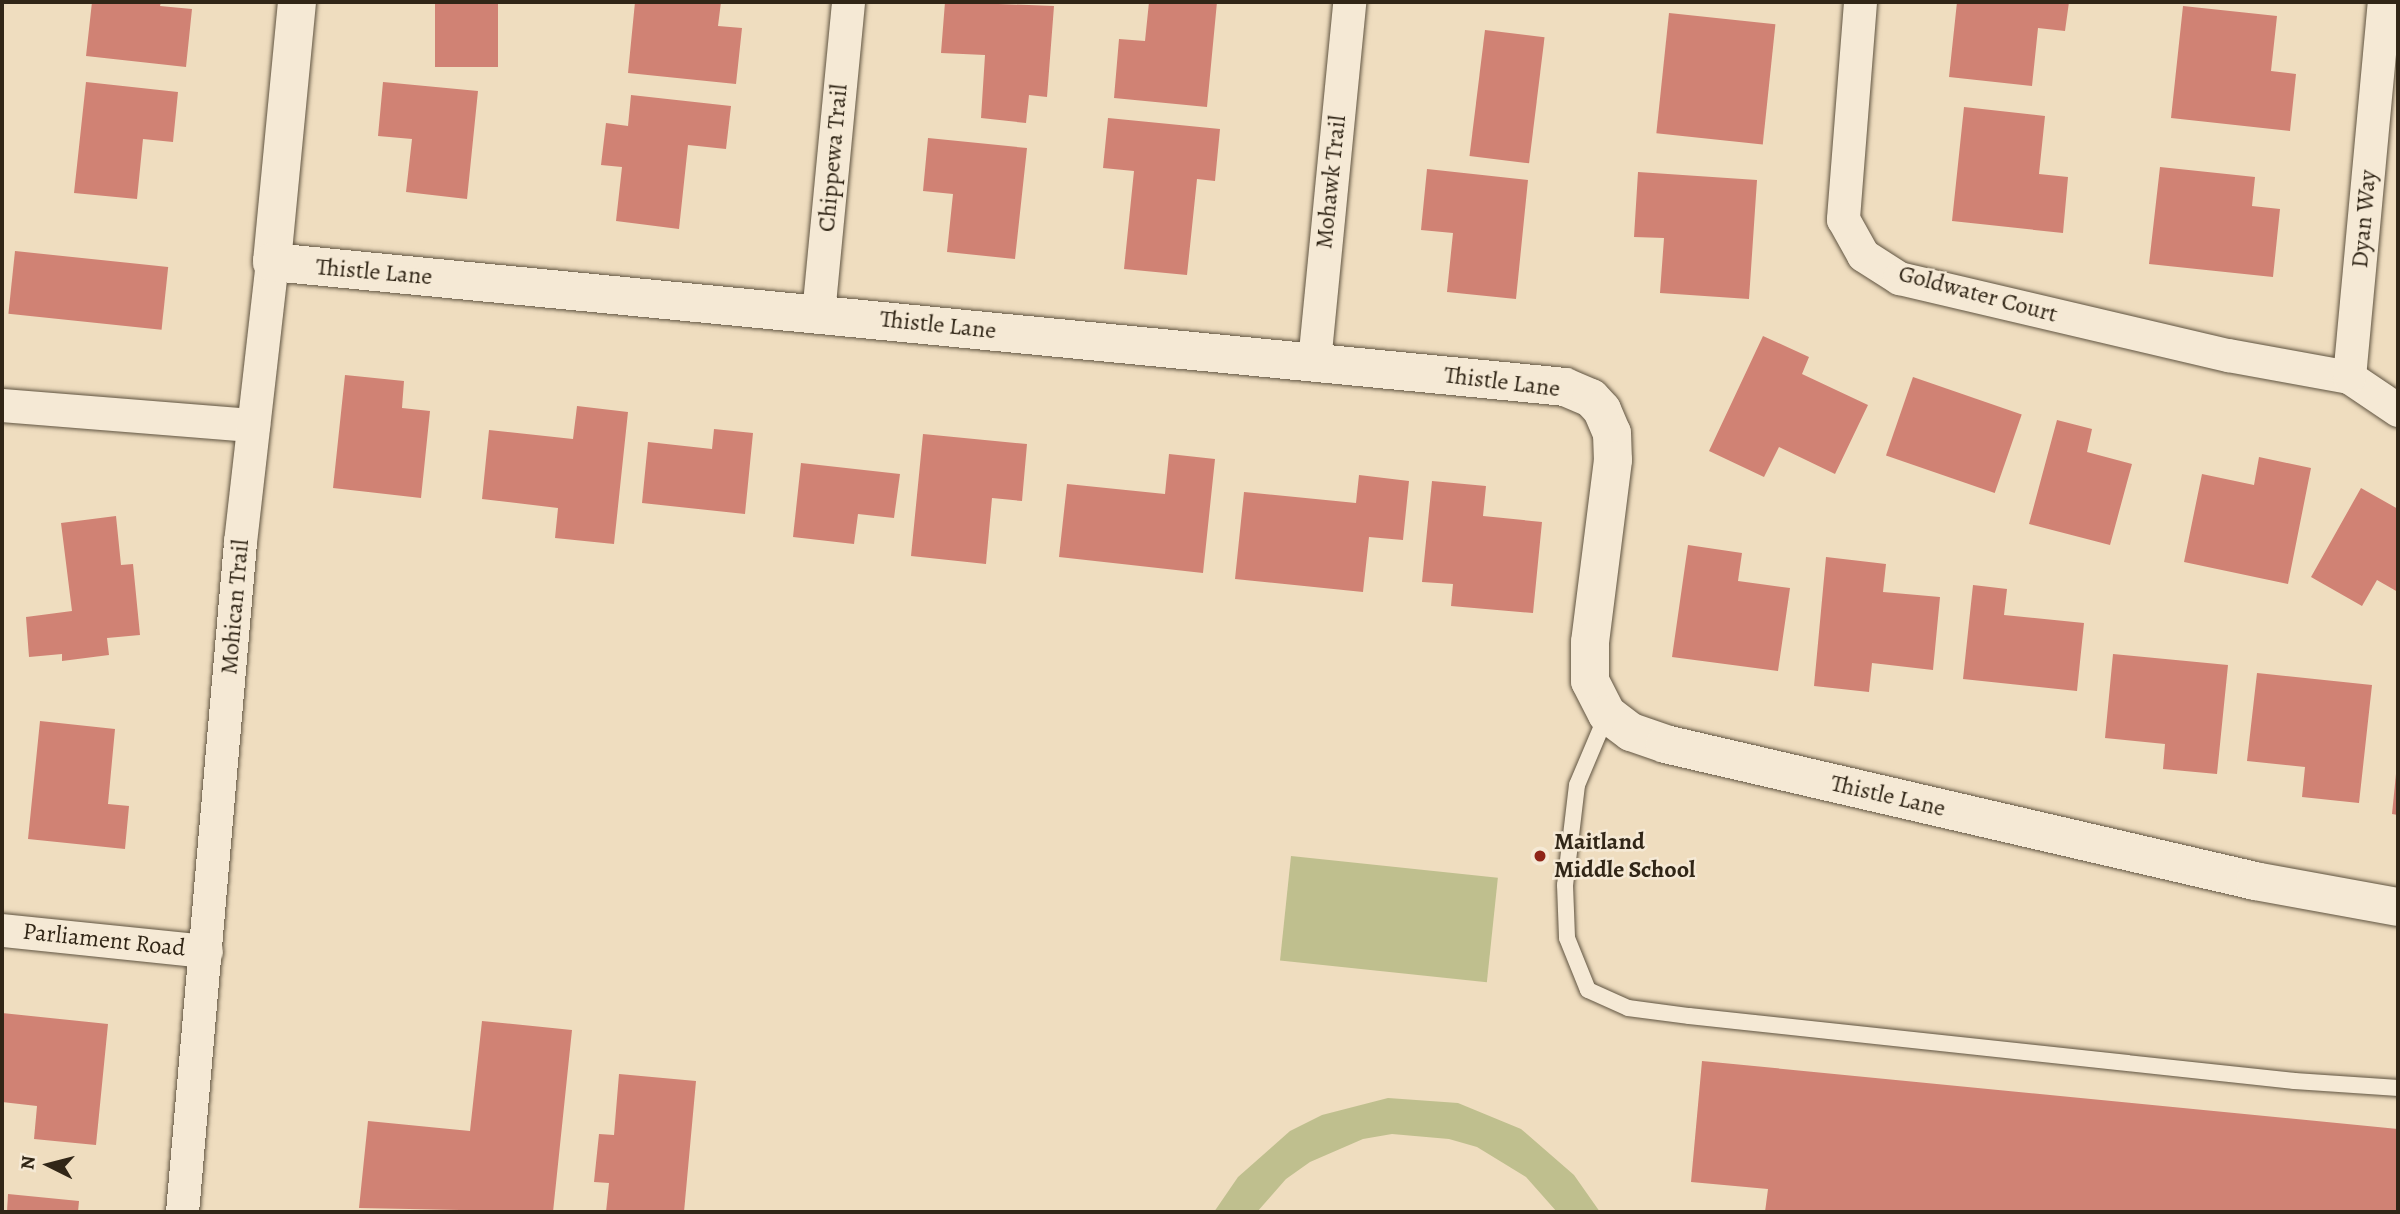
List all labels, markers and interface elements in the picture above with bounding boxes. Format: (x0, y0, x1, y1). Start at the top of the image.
street label: Chippewa Trail (812, 83, 854, 233)
street label: Mohawk Trail (1310, 114, 1352, 250)
street label: Dyan Way (2345, 169, 2383, 269)
street label: Thistle Lane (315, 253, 433, 291)
street label: Goldwater Court (1895, 259, 2061, 329)
street label: Thistle Lane (878, 305, 998, 345)
street label: Thistle Lane (1442, 361, 1562, 403)
street label: Mohican Trail (215, 538, 255, 676)
street label: Thistle Lane (1828, 769, 1948, 823)
place label: Maitland Middle School (1554, 828, 1695, 884)
marker: Maitland Middle School (1532, 848, 1548, 864)
street label: Parliament Road (21, 917, 187, 963)
north arrow (14, 1130, 84, 1200)
text: N (14, 1155, 42, 1171)

